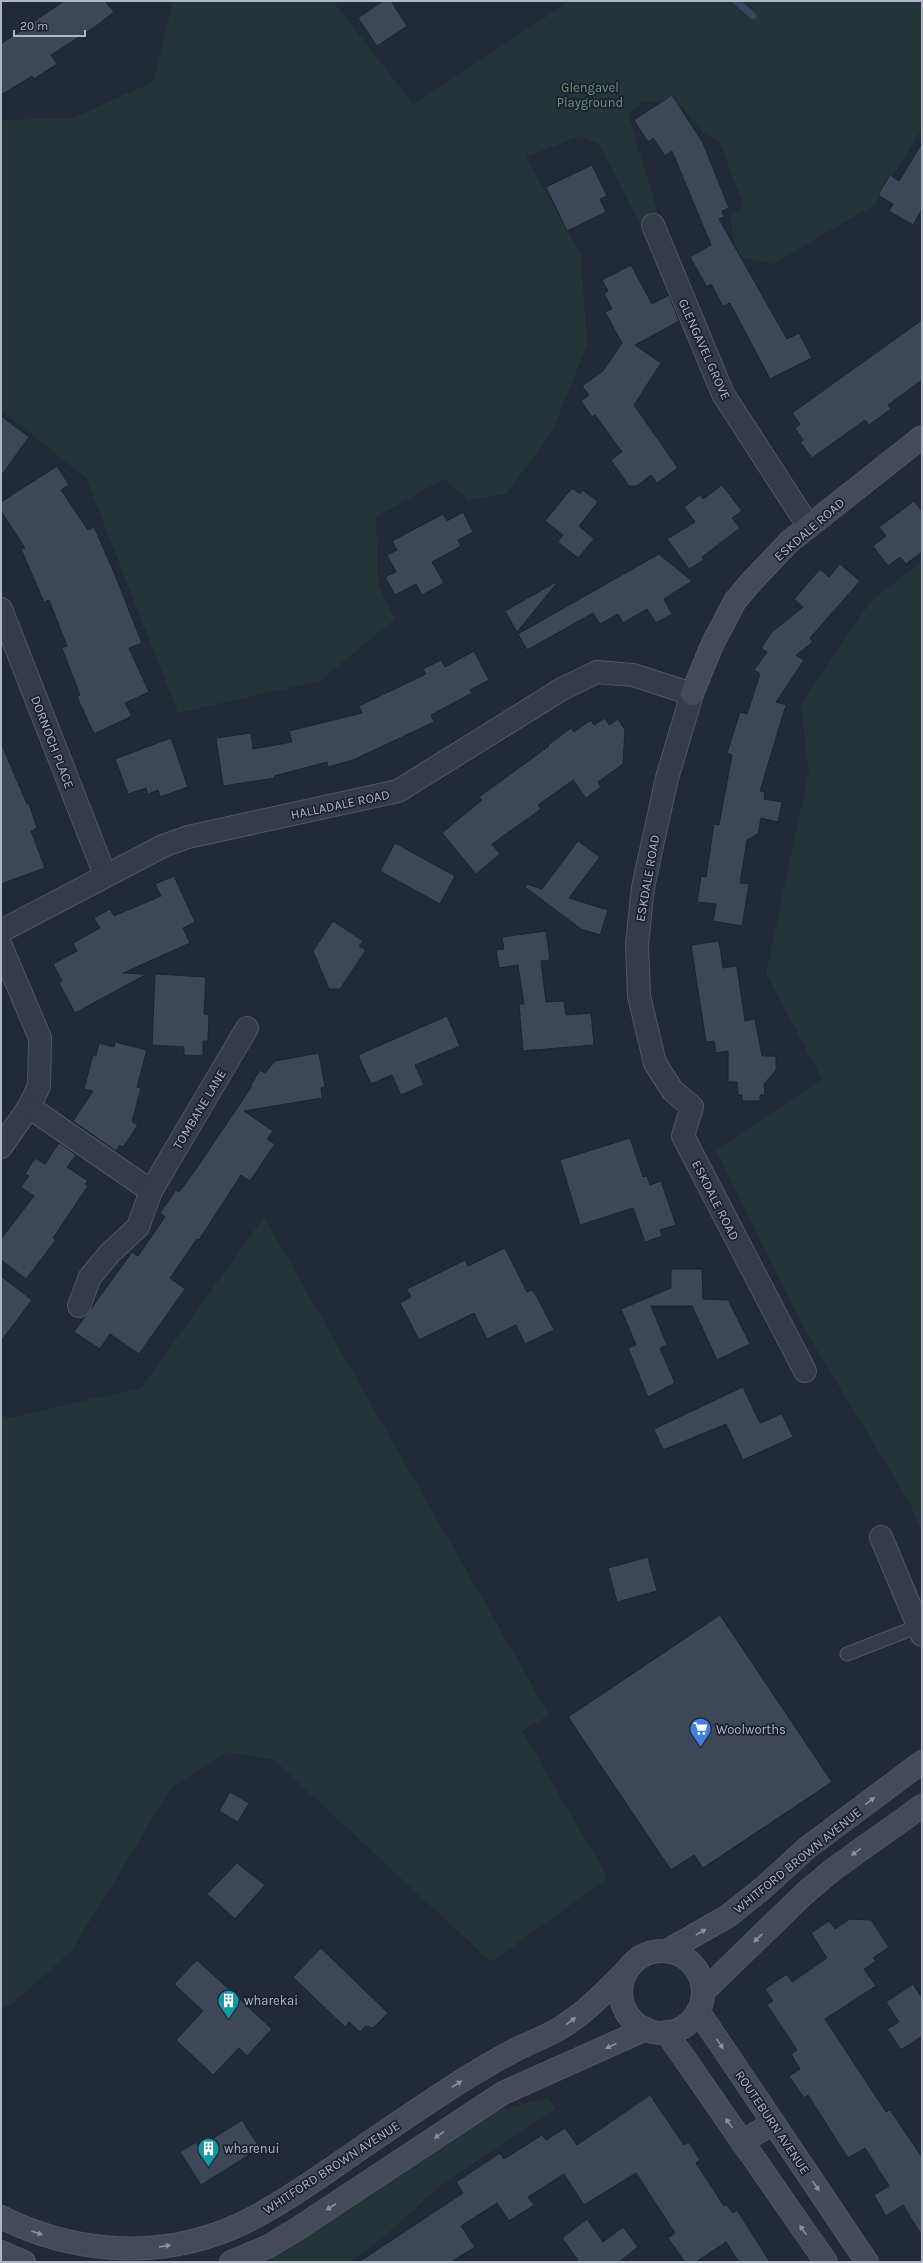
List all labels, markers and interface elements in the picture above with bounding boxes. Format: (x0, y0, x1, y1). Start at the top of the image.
scale bar (14, 12, 85, 38)
text: 20 m (20, 19, 48, 33)
park label: Glengavel Playground (557, 80, 623, 110)
street label: GLENGAVEL GROVE (675, 296, 734, 402)
street label: ESKDALE ROAD (771, 495, 847, 564)
street label: DORNOCH PLACE (28, 694, 77, 791)
street label: HALLADALE ROAD (289, 787, 391, 822)
street label: ESKDALE ROAD (632, 833, 663, 923)
street label: TOMBANE LANE (170, 1067, 229, 1152)
street label: ESKDALE ROAD (689, 1158, 742, 1243)
supermarket icon: Woolworths (687, 1716, 713, 1749)
place label: Woolworths (716, 1722, 786, 1737)
one-way arrow (864, 1796, 875, 1805)
street label: WHITFORD BROWN AVENUE (731, 1804, 864, 1916)
one-way arrow (851, 1848, 861, 1856)
one-way arrow (695, 1928, 707, 1935)
one-way arrow (753, 1933, 763, 1943)
building icon: wharekai (215, 1987, 241, 2020)
place label: wharekai (244, 1993, 298, 2008)
one-way arrow (565, 2017, 576, 2025)
one-way arrow (716, 2038, 724, 2049)
one-way arrow (605, 2043, 616, 2049)
street label: ROUTEBURN AVENUE (732, 2068, 813, 2177)
one-way arrow (451, 2080, 463, 2087)
street label: WHITFORD BROWN AVENUE (260, 2118, 402, 2217)
one-way arrow (725, 2118, 733, 2128)
one-way arrow (434, 2131, 444, 2139)
building icon: wharenui (196, 2135, 222, 2168)
place label: wharenui (224, 2141, 279, 2156)
one-way arrow (812, 2181, 820, 2192)
one-way arrow (326, 2203, 336, 2211)
one-way arrow (799, 2225, 807, 2235)
one-way arrow (31, 2230, 43, 2236)
one-way arrow (159, 2243, 171, 2249)

